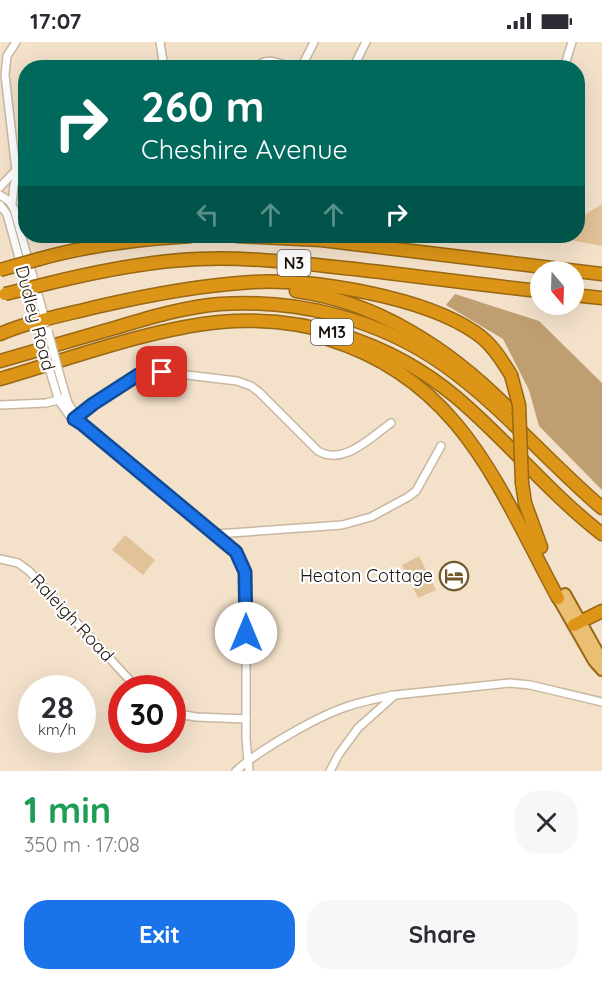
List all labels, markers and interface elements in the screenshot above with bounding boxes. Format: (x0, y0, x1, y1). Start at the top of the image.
text: 17:07 (30, 7, 81, 35)
text: 260 m (141, 80, 264, 133)
icon: right (42, 84, 120, 162)
text: Cheshire Avenue (141, 132, 348, 166)
icon: left (191, 198, 224, 231)
icon: ahead (254, 198, 287, 231)
icon: ahead (317, 198, 350, 231)
icon: right (380, 198, 413, 231)
road number: N3 (278, 250, 310, 276)
north arrow (530, 261, 584, 315)
map controls (530, 261, 584, 315)
street label: Dudley Road (10, 263, 61, 373)
road number: M13 (311, 319, 353, 345)
pin (136, 346, 187, 397)
icon: arrive (145, 355, 178, 388)
hotel icon: Heaton Cottage (438, 560, 470, 592)
place label: Heaton Cottage (300, 564, 433, 587)
street label: Raleigh Road (26, 569, 119, 666)
position arrow (214, 601, 278, 665)
speed limit sign: 30 (108, 675, 186, 753)
text: 28 (40, 688, 74, 726)
text: km/h (38, 720, 76, 739)
text: 1 min (24, 787, 111, 832)
button: close (515, 791, 578, 854)
text: 350 m · 17:08 (24, 832, 140, 857)
button: Exit (24, 900, 295, 969)
button: Share (307, 900, 578, 969)

